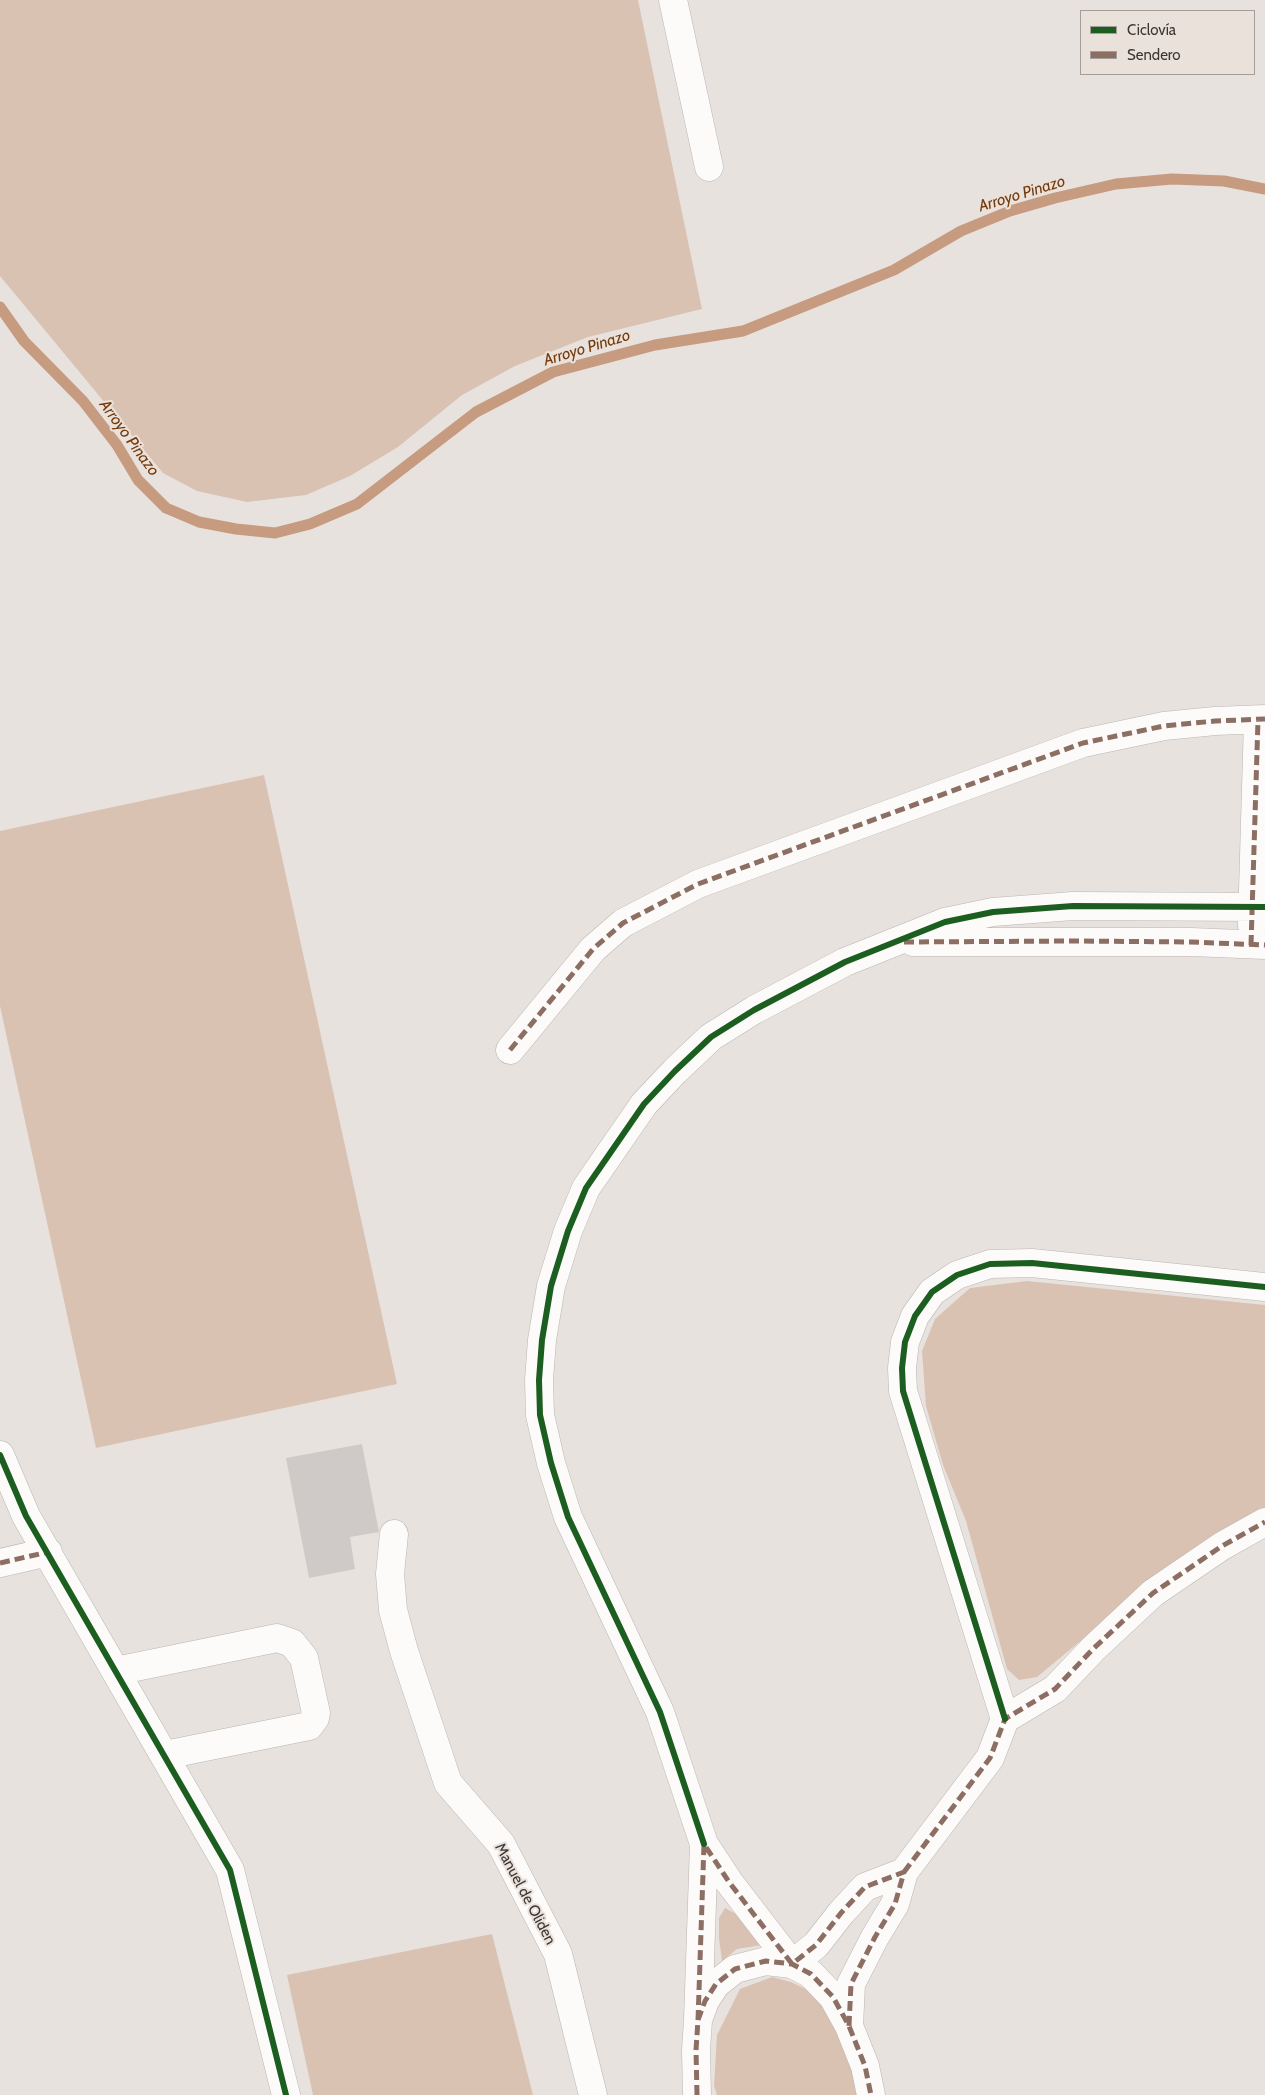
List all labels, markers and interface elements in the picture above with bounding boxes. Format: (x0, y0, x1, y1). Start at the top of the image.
legend (1080, 10, 1255, 75)
text: Ciclovía (1127, 21, 1176, 39)
text: Sendero (1127, 46, 1181, 64)
water label: Arroyo Pinazo (976, 172, 1068, 216)
water label: Arroyo Pinazo (541, 326, 633, 370)
water label: Arroyo Pinazo (95, 396, 163, 480)
street label: Manuel de Oliden (491, 1840, 559, 1948)

